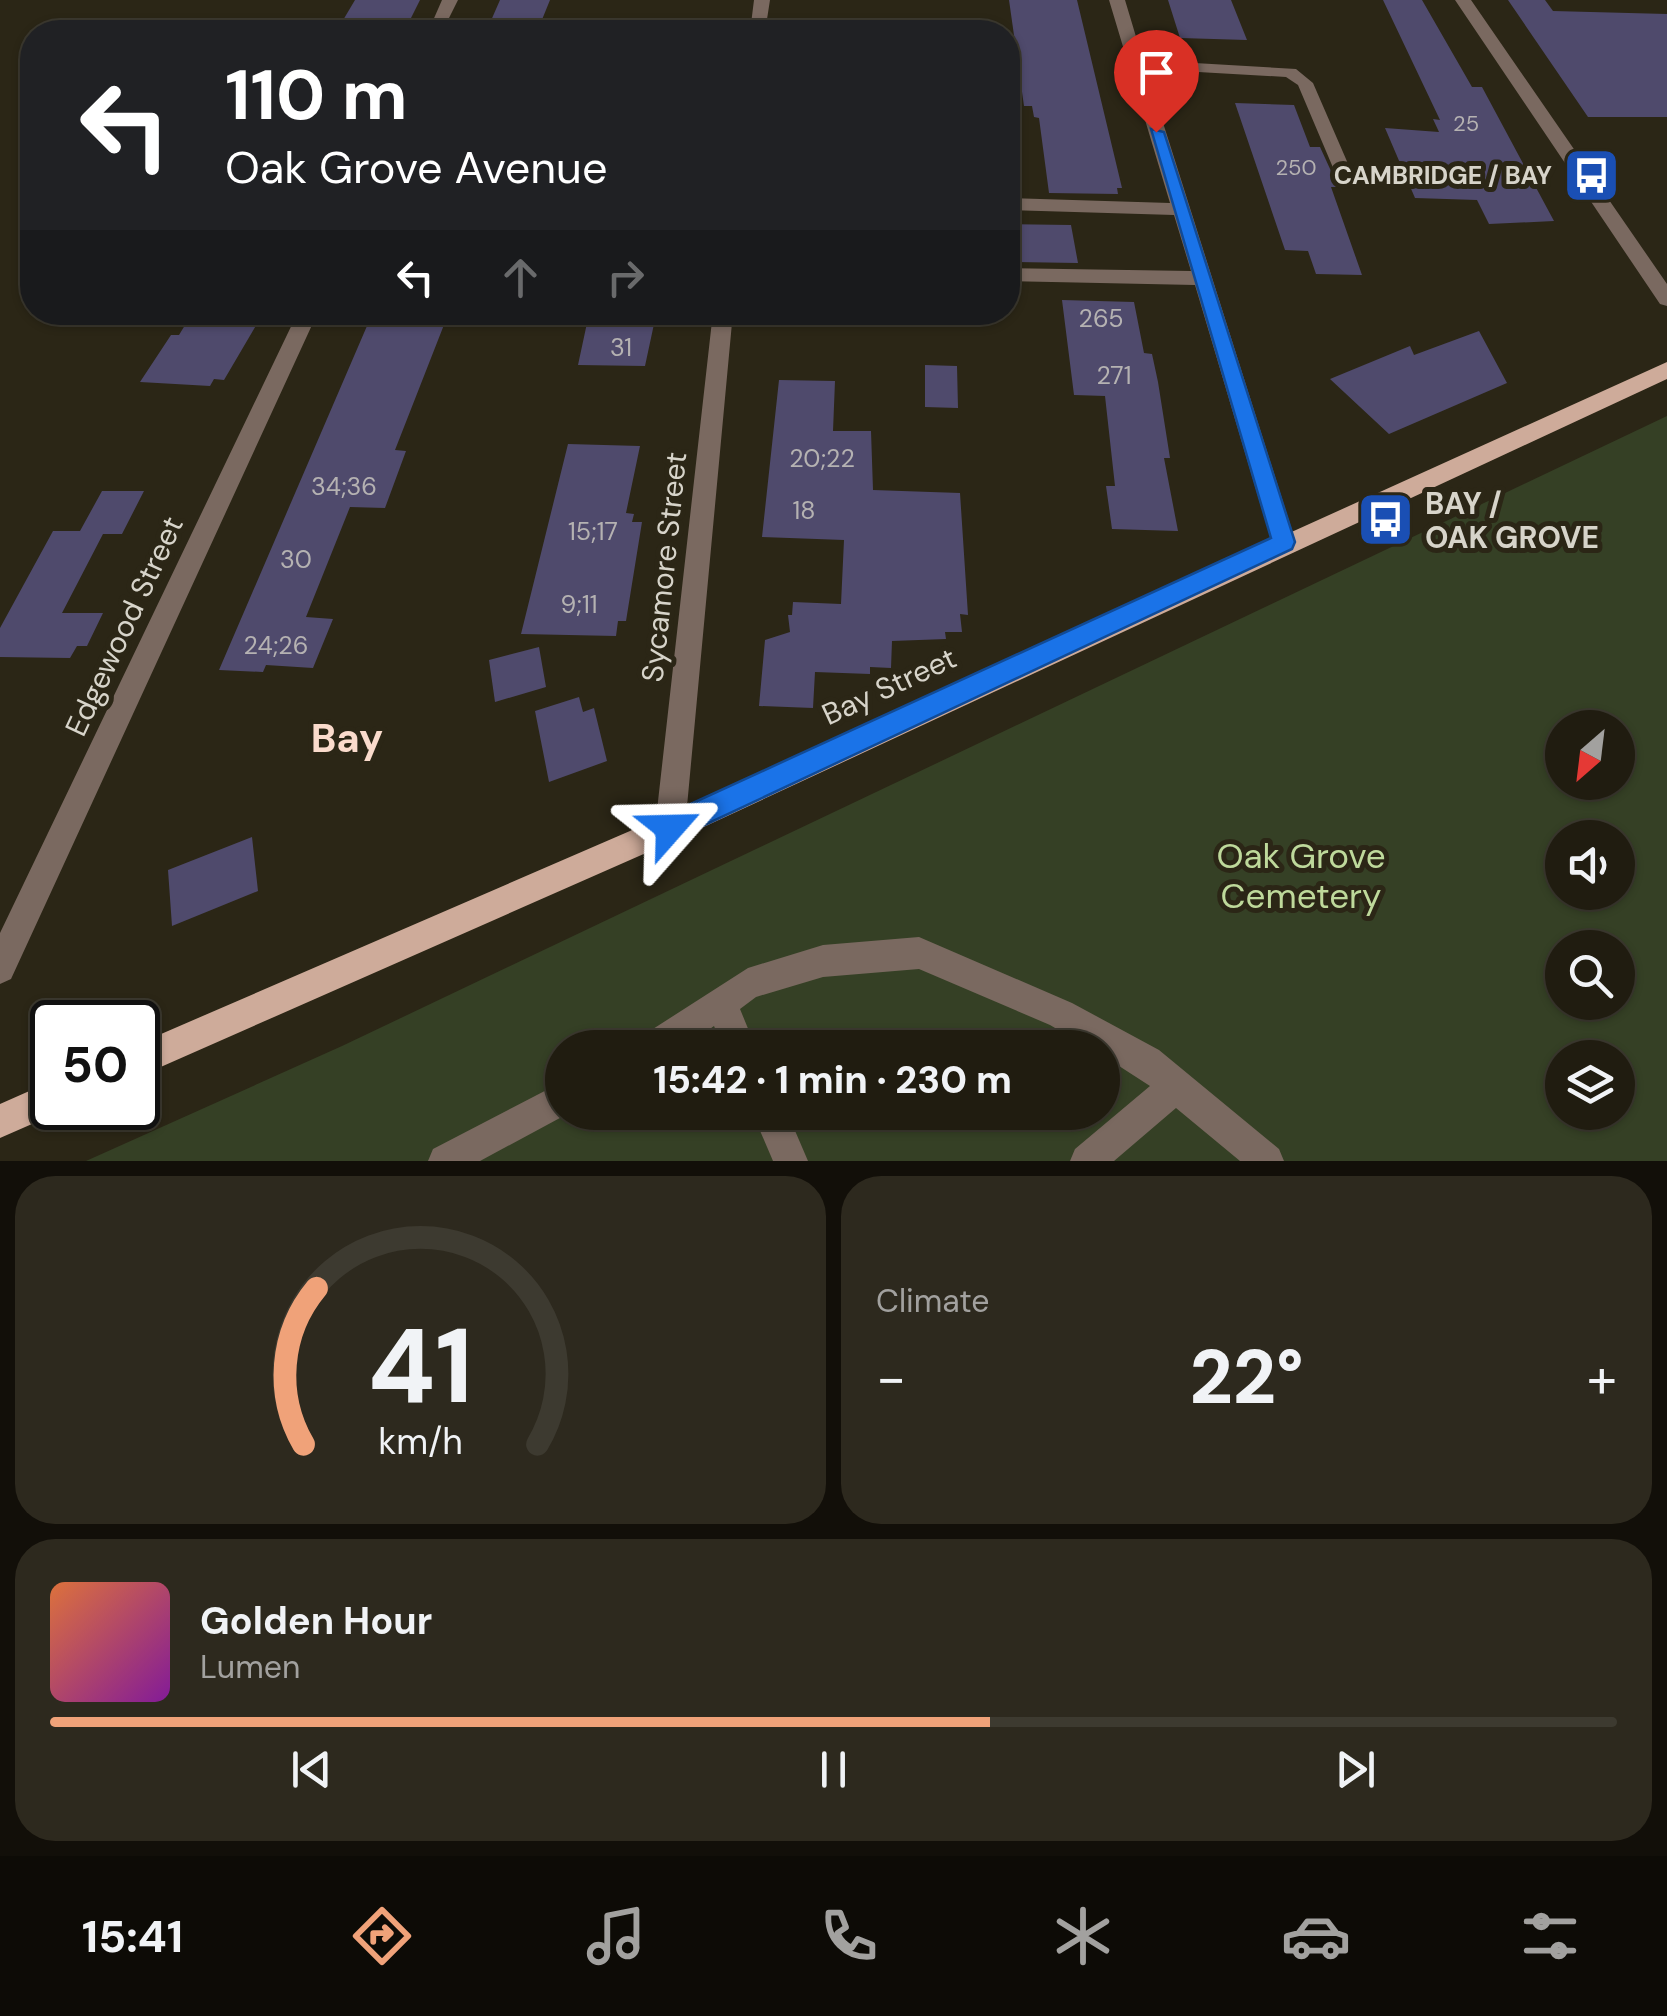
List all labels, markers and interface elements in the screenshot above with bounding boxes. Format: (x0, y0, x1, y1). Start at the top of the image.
pin (1114, 30, 1199, 133)
icon: arrive (1129, 45, 1184, 100)
text: 110 m (225, 50, 408, 141)
icon: left (60, 60, 190, 190)
house number: 25 (1453, 109, 1479, 138)
text: Oak Grove Avenue (225, 138, 607, 197)
bus stop icon: CAMBRIDGE / BAY (1561, 145, 1621, 205)
house number: 250 (1275, 153, 1317, 182)
place label: CAMBRIDGE / BAY (1334, 159, 1552, 192)
icon: left (388, 250, 443, 305)
icon: ahead (493, 250, 548, 305)
icon: right (598, 250, 653, 305)
house number: 265 (1079, 302, 1123, 335)
house number: 31 (610, 331, 632, 364)
house number: 271 (1096, 359, 1132, 392)
house number: 20;22 (789, 442, 855, 475)
street label: Sycamore Street (633, 450, 695, 684)
house number: 34;36 (311, 470, 377, 503)
place label: BAY / OAK GROVE (1425, 484, 1599, 557)
bus stop icon: BAY / OAK GROVE (1356, 490, 1416, 550)
house number: 18 (792, 494, 816, 527)
street label: Edgewood Street (56, 510, 192, 742)
house number: 15;17 (568, 515, 618, 548)
house number: 30 (280, 543, 312, 576)
house number: 9;11 (561, 588, 597, 621)
house number: 24;26 (244, 629, 308, 662)
street label: Bay Street (816, 638, 962, 734)
north arrow (1545, 710, 1635, 800)
map controls (1545, 710, 1635, 1130)
district label: Bay (311, 712, 383, 764)
position arrow (618, 776, 722, 880)
button: sound (1545, 820, 1635, 910)
park label: Oak Grove Cemetery (1216, 833, 1386, 919)
button: search (1545, 930, 1635, 1020)
speed limit sign: 50 (30, 1000, 160, 1130)
button: layers (1545, 1040, 1635, 1130)
text: 15:42 · 1 min · 230 m (653, 1055, 1012, 1105)
text: Climate (876, 1280, 990, 1322)
text: 41 (368, 1299, 473, 1434)
text: 22° (1189, 1329, 1304, 1426)
text: − (876, 1342, 906, 1414)
text: + (1587, 1342, 1617, 1414)
text: km/h (378, 1419, 463, 1465)
text: Golden Hour (200, 1596, 432, 1646)
text: Lumen (200, 1646, 300, 1688)
icon: previous (284, 1742, 339, 1797)
icon: pause (806, 1742, 861, 1797)
icon: next (1328, 1742, 1383, 1797)
icon: directions (347, 1901, 417, 1971)
icon: music (581, 1901, 651, 1971)
icon: phone (814, 1901, 884, 1971)
icon: climate (1048, 1901, 1118, 1971)
icon: car (1281, 1901, 1351, 1971)
icon: filters (1515, 1901, 1585, 1971)
text: 15:41 (82, 1907, 183, 1966)

